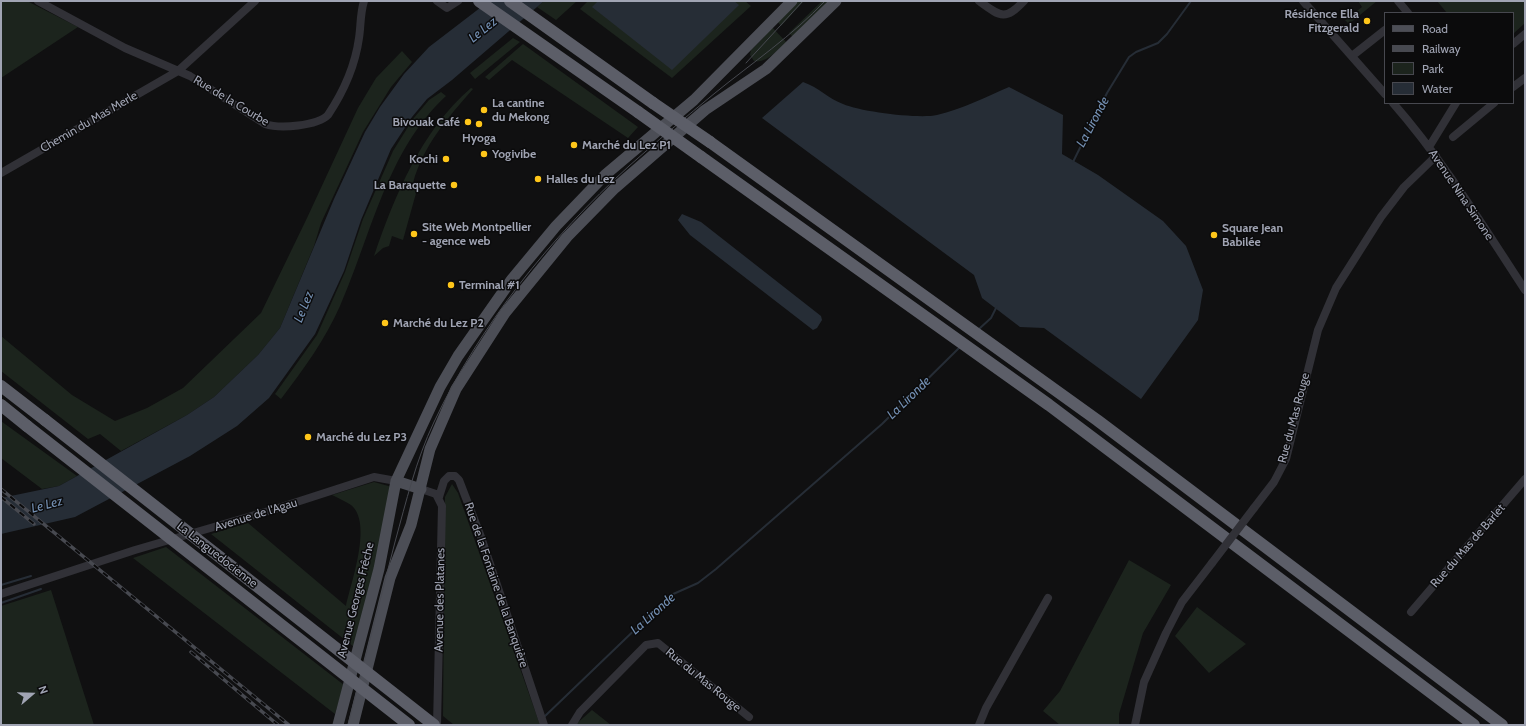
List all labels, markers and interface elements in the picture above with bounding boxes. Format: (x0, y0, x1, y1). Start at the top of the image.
place label: Résidence Ella Fitzgerald (1285, 7, 1359, 35)
legend (1384, 12, 1514, 104)
water label: Le Lez (466, 14, 500, 46)
marker: Résidence Ella Fitzgerald (1362, 16, 1372, 26)
text: Road (1422, 21, 1448, 36)
text: Railway (1422, 41, 1460, 56)
text: Park (1422, 61, 1444, 76)
street label: Rue de la Courbe (191, 73, 271, 129)
text: Water (1422, 81, 1452, 96)
street label: Chemin du Mas Merle (38, 88, 140, 156)
water label: La Lironde (1073, 94, 1113, 150)
place label: La cantine du Mekong (492, 96, 549, 124)
marker: La cantine du Mekong (479, 105, 489, 115)
place label: Bivouak Café (392, 115, 460, 129)
marker: Bivouak Café (463, 117, 473, 127)
marker: Hyoga (474, 119, 484, 129)
place label: Hyoga (462, 131, 496, 145)
place label: Marché du Lez P1 (582, 138, 671, 152)
marker: Marché du Lez P1 (569, 140, 579, 150)
place label: Yogivibe (492, 147, 536, 161)
street label: Avenue Nina Simone (1425, 147, 1497, 243)
marker: Yogivibe (479, 149, 489, 159)
place label: Kochi (409, 152, 438, 166)
marker: Kochi (441, 154, 451, 164)
place label: Halles du Lez (546, 172, 615, 186)
marker: Halles du Lez (533, 174, 543, 184)
place label: La Baraquette (374, 178, 446, 192)
marker: La Baraquette (449, 180, 459, 190)
place label: Site Web Montpellier - agence web (422, 220, 531, 248)
place label: Square Jean Babilée (1222, 221, 1283, 249)
marker: Site Web Montpellier - agence web (409, 229, 419, 239)
marker: Square Jean Babilée (1209, 230, 1219, 240)
place label: Terminal #1 (459, 278, 520, 292)
marker: Terminal #1 (446, 280, 456, 290)
water label: Le Lez (291, 289, 317, 325)
place label: Marché du Lez P2 (393, 316, 484, 330)
marker: Marché du Lez P2 (380, 318, 390, 328)
street label: Rue du Mas Rouge (1275, 371, 1313, 465)
water label: La Lironde (884, 373, 934, 423)
place label: Marché du Lez P3 (316, 430, 407, 444)
marker: Marché du Lez P3 (303, 432, 313, 442)
water label: Le Lez (30, 493, 64, 517)
street label: Avenue de l'Agau (213, 496, 299, 534)
street label: Rue de la Fontaine de la Banquière (461, 501, 531, 669)
street label: Rue du Mas de Barlet (1428, 501, 1508, 591)
street label: La Languedocienne (174, 519, 260, 591)
street label: Avenue Georges Frêche (335, 541, 377, 659)
street label: Avenue des Platanes (432, 548, 448, 652)
water label: La Lironde (628, 590, 678, 638)
street label: Rue du Mas Rouge (662, 645, 744, 715)
north arrow (12, 674, 52, 714)
text: N (35, 684, 51, 696)

